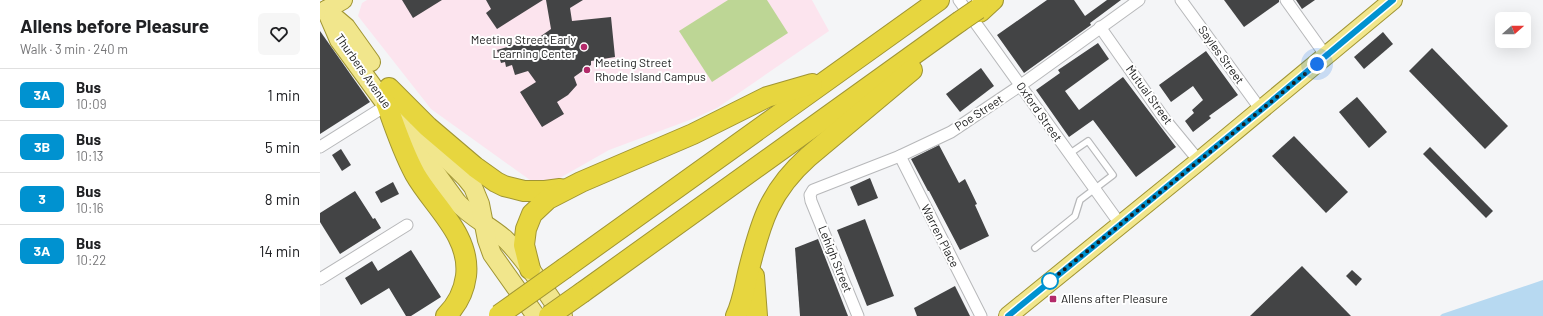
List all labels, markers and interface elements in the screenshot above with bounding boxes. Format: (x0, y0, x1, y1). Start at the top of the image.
north arrow (1495, 12, 1531, 48)
map controls (1495, 12, 1531, 48)
button: heart (258, 13, 300, 55)
text: Allens before Pleasure (20, 14, 209, 37)
street label: Sayles Street (1196, 23, 1248, 86)
street label: Thurbers Avenue (333, 31, 395, 110)
place label: Meeting Street Early Learning Center (471, 32, 577, 60)
text: Walk · 3 min · 240 m (20, 41, 128, 57)
marker: Meeting Street Early Learning Center (579, 42, 589, 52)
your location (1307, 54, 1327, 74)
place label: Meeting Street Rhode Island Campus (595, 55, 706, 83)
street label: Mutual Street (1124, 62, 1176, 127)
marker: Meeting Street Rhode Island Campus (582, 65, 592, 75)
text: Bus (76, 78, 101, 96)
street label: Oxford Street (1014, 79, 1065, 144)
text: 3A (34, 86, 50, 103)
text: 1 min (267, 86, 300, 104)
street label: Poe Street (952, 91, 1005, 133)
text: 10:09 (76, 96, 106, 112)
text: Bus (76, 130, 101, 148)
text: 3B (34, 138, 50, 155)
text: 5 min (265, 138, 300, 156)
text: 10:13 (76, 148, 104, 164)
text: Bus (76, 182, 101, 200)
text: 3 (38, 190, 46, 207)
text: 8 min (265, 190, 300, 208)
text: 10:16 (76, 200, 104, 216)
street label: Warren Place (919, 202, 963, 269)
street label: Lehigh Street (816, 223, 856, 294)
text: Bus (76, 234, 101, 252)
text: 3A (34, 242, 50, 259)
text: 14 min (259, 242, 300, 260)
text: 10:22 (76, 252, 106, 268)
unlabelled marker (1041, 272, 1059, 290)
place label: Allens after Pleasure (1061, 291, 1168, 305)
marker: Allens after Pleasure (1048, 294, 1058, 304)

